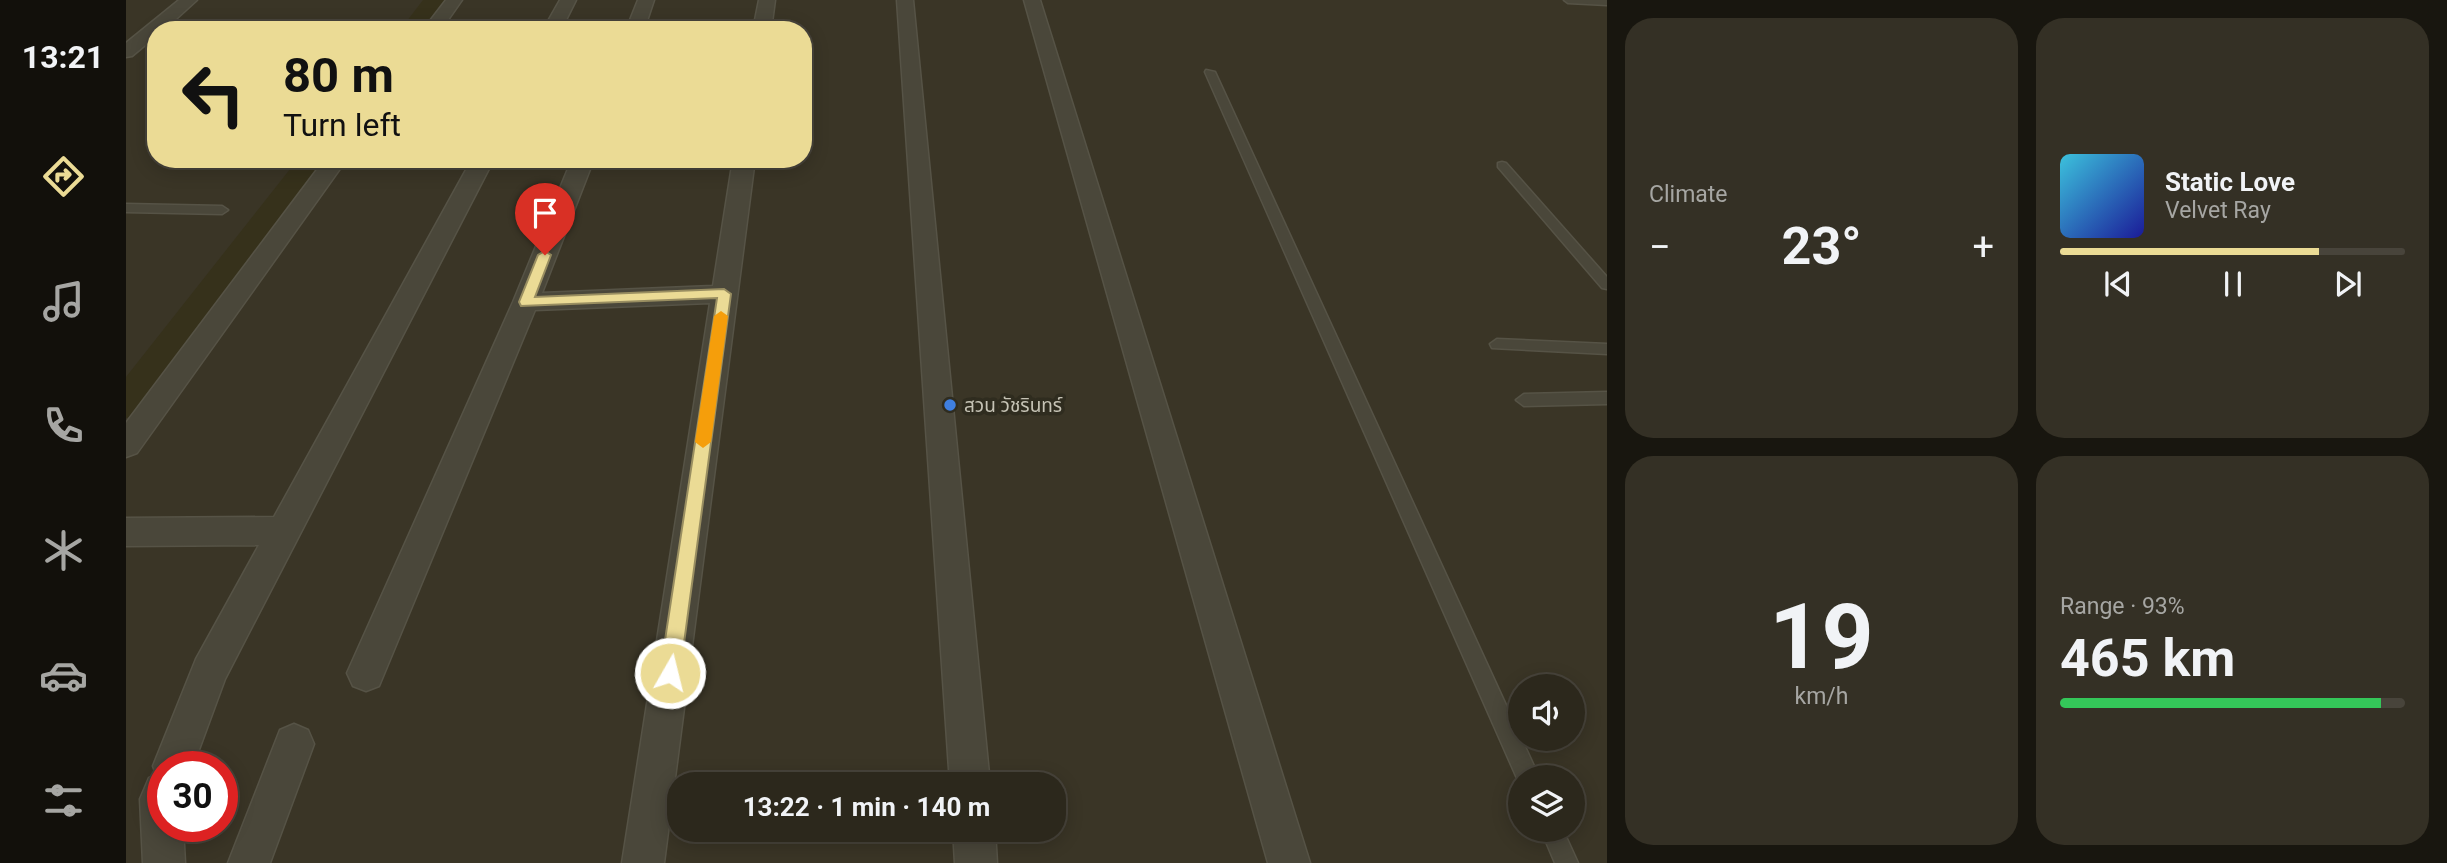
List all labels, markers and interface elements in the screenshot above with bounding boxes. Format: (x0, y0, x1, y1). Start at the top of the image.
text: 13:21 (22, 38, 104, 76)
text: 80 m (283, 47, 394, 104)
icon: left (168, 49, 259, 140)
text: Turn left (283, 106, 401, 144)
icon: directions (39, 152, 88, 201)
text: Static Love (2165, 167, 2295, 197)
text: Climate (1649, 181, 1728, 208)
pin (515, 183, 575, 255)
icon: arrive (526, 194, 564, 232)
text: Velvet Ray (2165, 197, 2271, 224)
text: 23° (1782, 216, 1862, 277)
text: − (1649, 225, 1671, 269)
text: + (1972, 225, 1994, 269)
icon: previous (2099, 265, 2137, 303)
icon: pause (2214, 265, 2252, 303)
icon: next (2329, 265, 2367, 303)
icon: music (39, 277, 88, 326)
place label: สวน วัชรินทร์ (964, 394, 1063, 417)
marker: สวน วัชรินทร์ (942, 397, 958, 413)
icon: phone (39, 401, 88, 450)
icon: climate (39, 526, 88, 575)
text: 19 (1769, 584, 1874, 690)
text: Range · 93% (2060, 593, 2185, 620)
text: 465 km (2060, 628, 2235, 689)
position arrow (633, 636, 707, 710)
icon: car (39, 651, 88, 700)
map controls (1508, 674, 1585, 842)
button: sound (1508, 674, 1585, 751)
text: km/h (1795, 683, 1849, 710)
speed limit sign: 30 (147, 751, 238, 842)
button: layers (1508, 765, 1585, 842)
icon: filters (39, 776, 88, 825)
text: 13:22 · 1 min · 140 m (743, 792, 990, 822)

